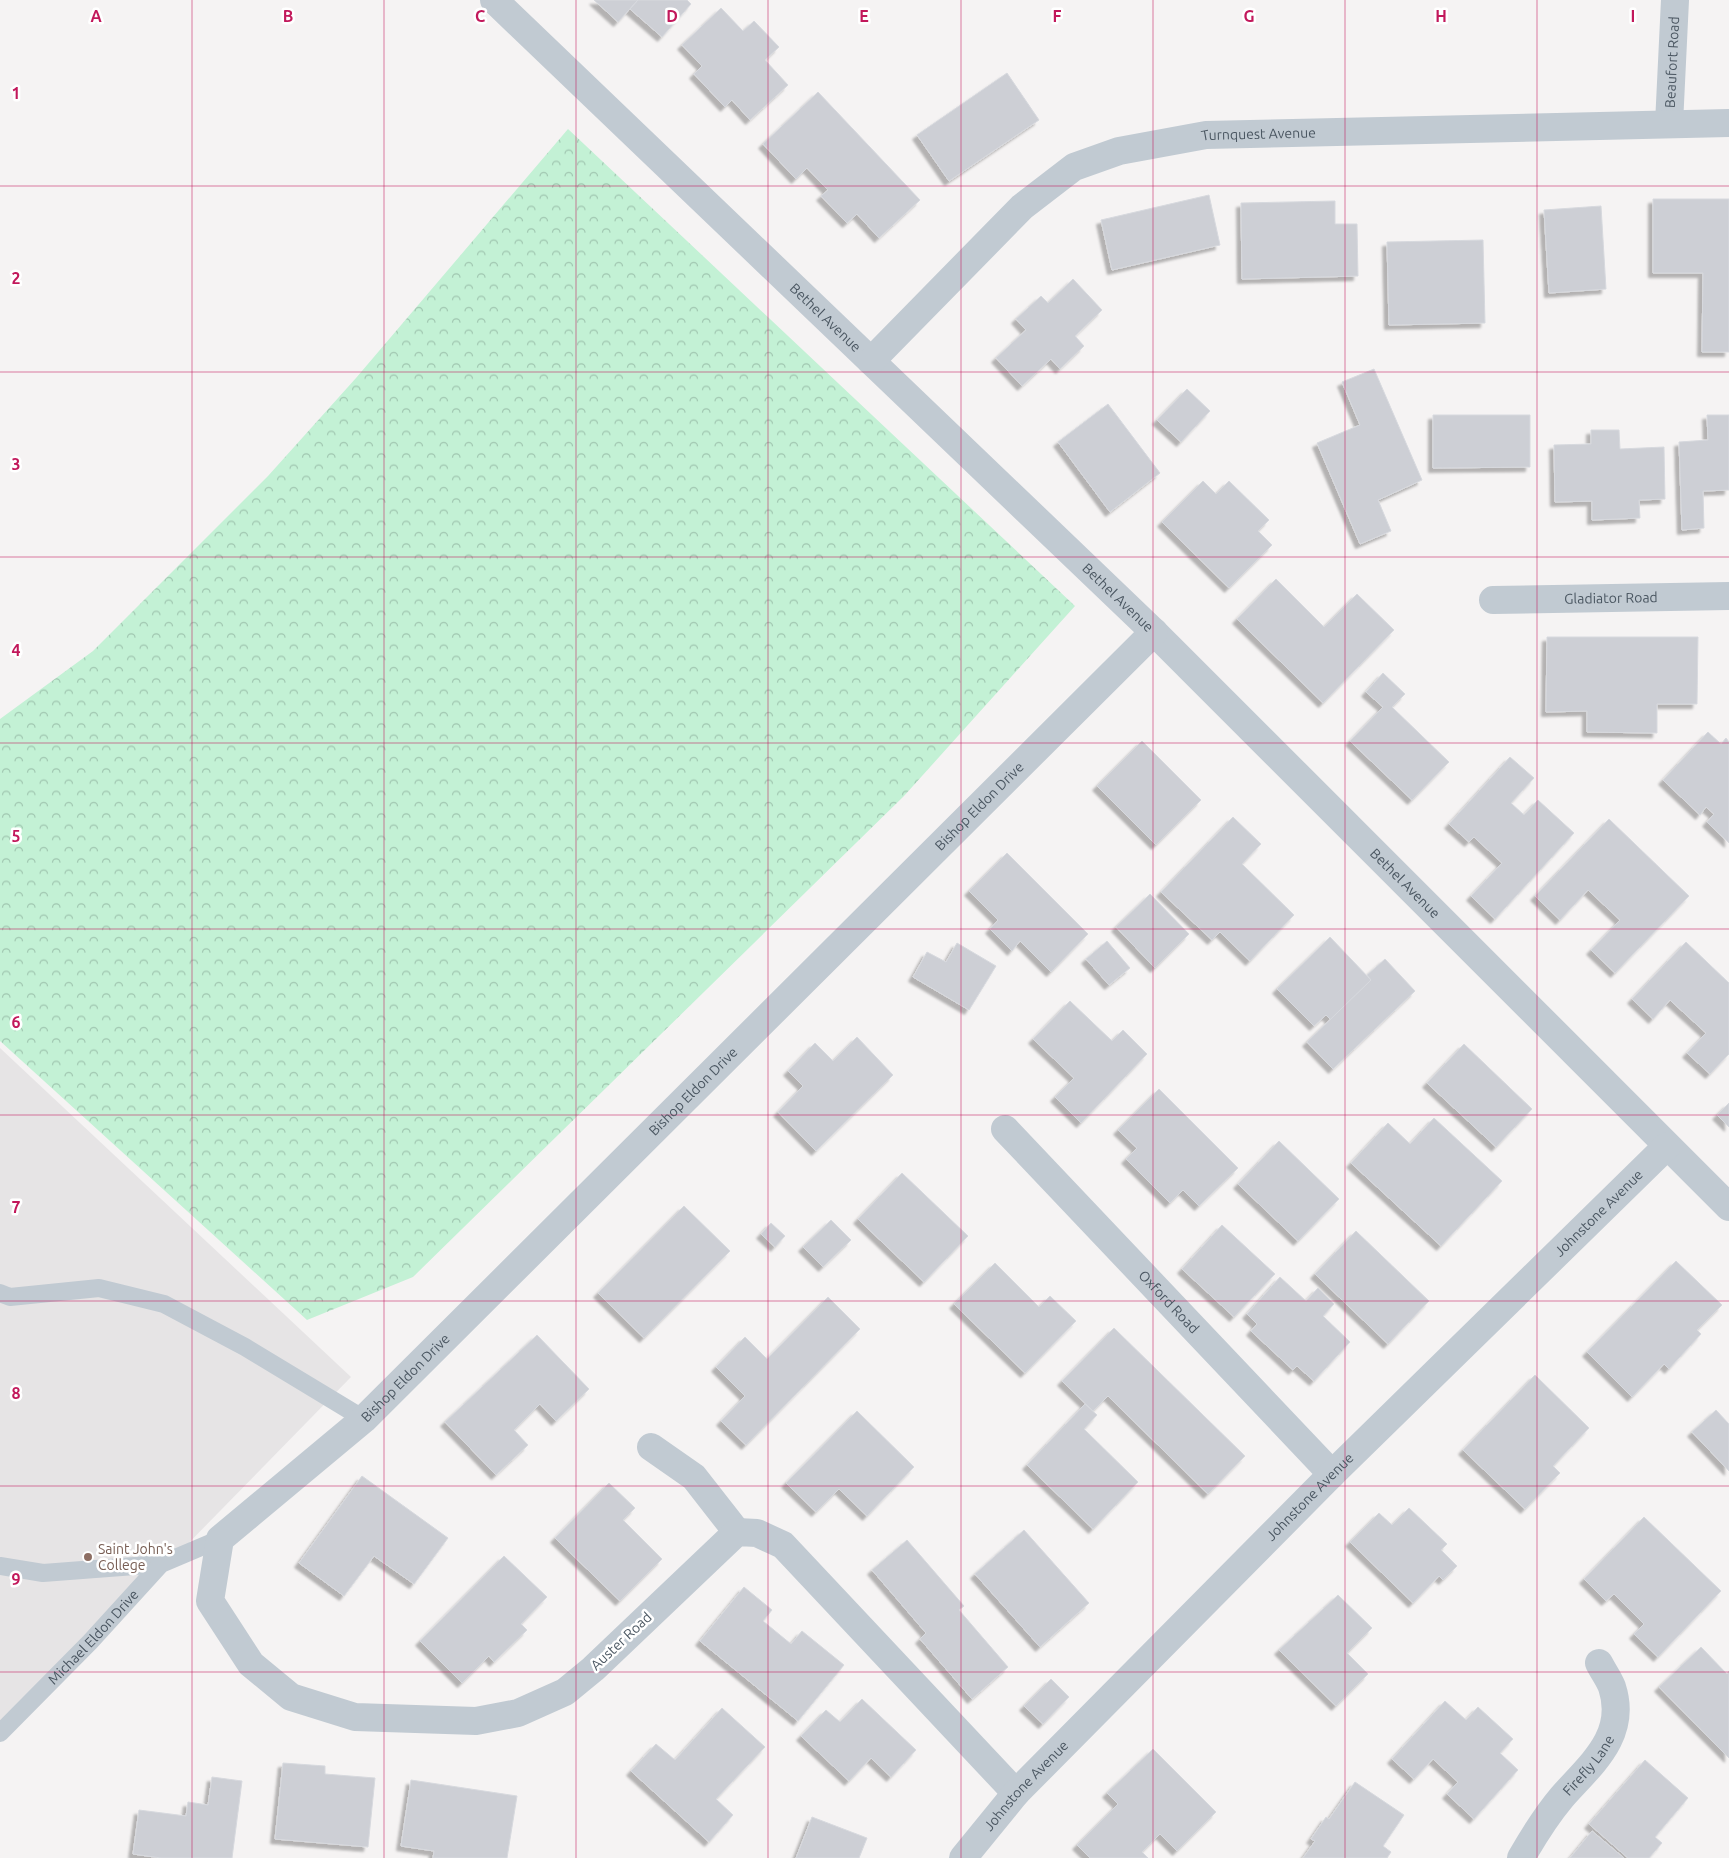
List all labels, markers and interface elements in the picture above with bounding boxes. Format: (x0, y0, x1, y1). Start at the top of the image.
text: A (90, 7, 102, 25)
text: B (283, 7, 293, 25)
text: C (475, 7, 485, 25)
text: D (666, 7, 678, 25)
text: E (859, 7, 869, 25)
text: F (1053, 7, 1062, 25)
text: G (1243, 7, 1255, 25)
text: H (1435, 7, 1447, 25)
text: I (1631, 7, 1635, 25)
street label: Beaufort Road (1662, 16, 1682, 108)
text: 1 (11, 84, 21, 102)
street label: Turnquest Avenue (1200, 124, 1316, 144)
text: 2 (11, 269, 21, 287)
street label: Bethel Avenue (787, 280, 864, 355)
text: 3 (11, 455, 21, 473)
street label: Bethel Avenue (1079, 560, 1157, 635)
street label: Gladiator Road (1564, 589, 1658, 607)
text: 4 (11, 641, 21, 659)
street label: Bishop Eldon Drive (932, 759, 1027, 853)
text: 5 (11, 827, 21, 845)
street label: Bethel Avenue (1367, 845, 1443, 921)
text: 6 (11, 1013, 21, 1031)
street label: Bishop Eldon Drive (645, 1044, 741, 1139)
street label: Johnstone Avenue (1551, 1166, 1646, 1260)
text: 7 (11, 1198, 21, 1216)
street label: Oxford Road (1135, 1267, 1202, 1336)
street label: Bishop Eldon Drive (358, 1330, 453, 1425)
text: 8 (11, 1384, 21, 1402)
street label: Johnstone Avenue (1263, 1450, 1357, 1544)
place label: Saint John's College (98, 1541, 173, 1573)
marker: Saint John's College (82, 1551, 94, 1563)
text: 9 (11, 1570, 21, 1588)
street label: Michael Eldon Drive (45, 1586, 142, 1688)
street label: Auster Road (587, 1609, 655, 1673)
street label: Firefly Lane (1559, 1733, 1617, 1799)
street label: Johnstone Avenue (980, 1737, 1071, 1834)

